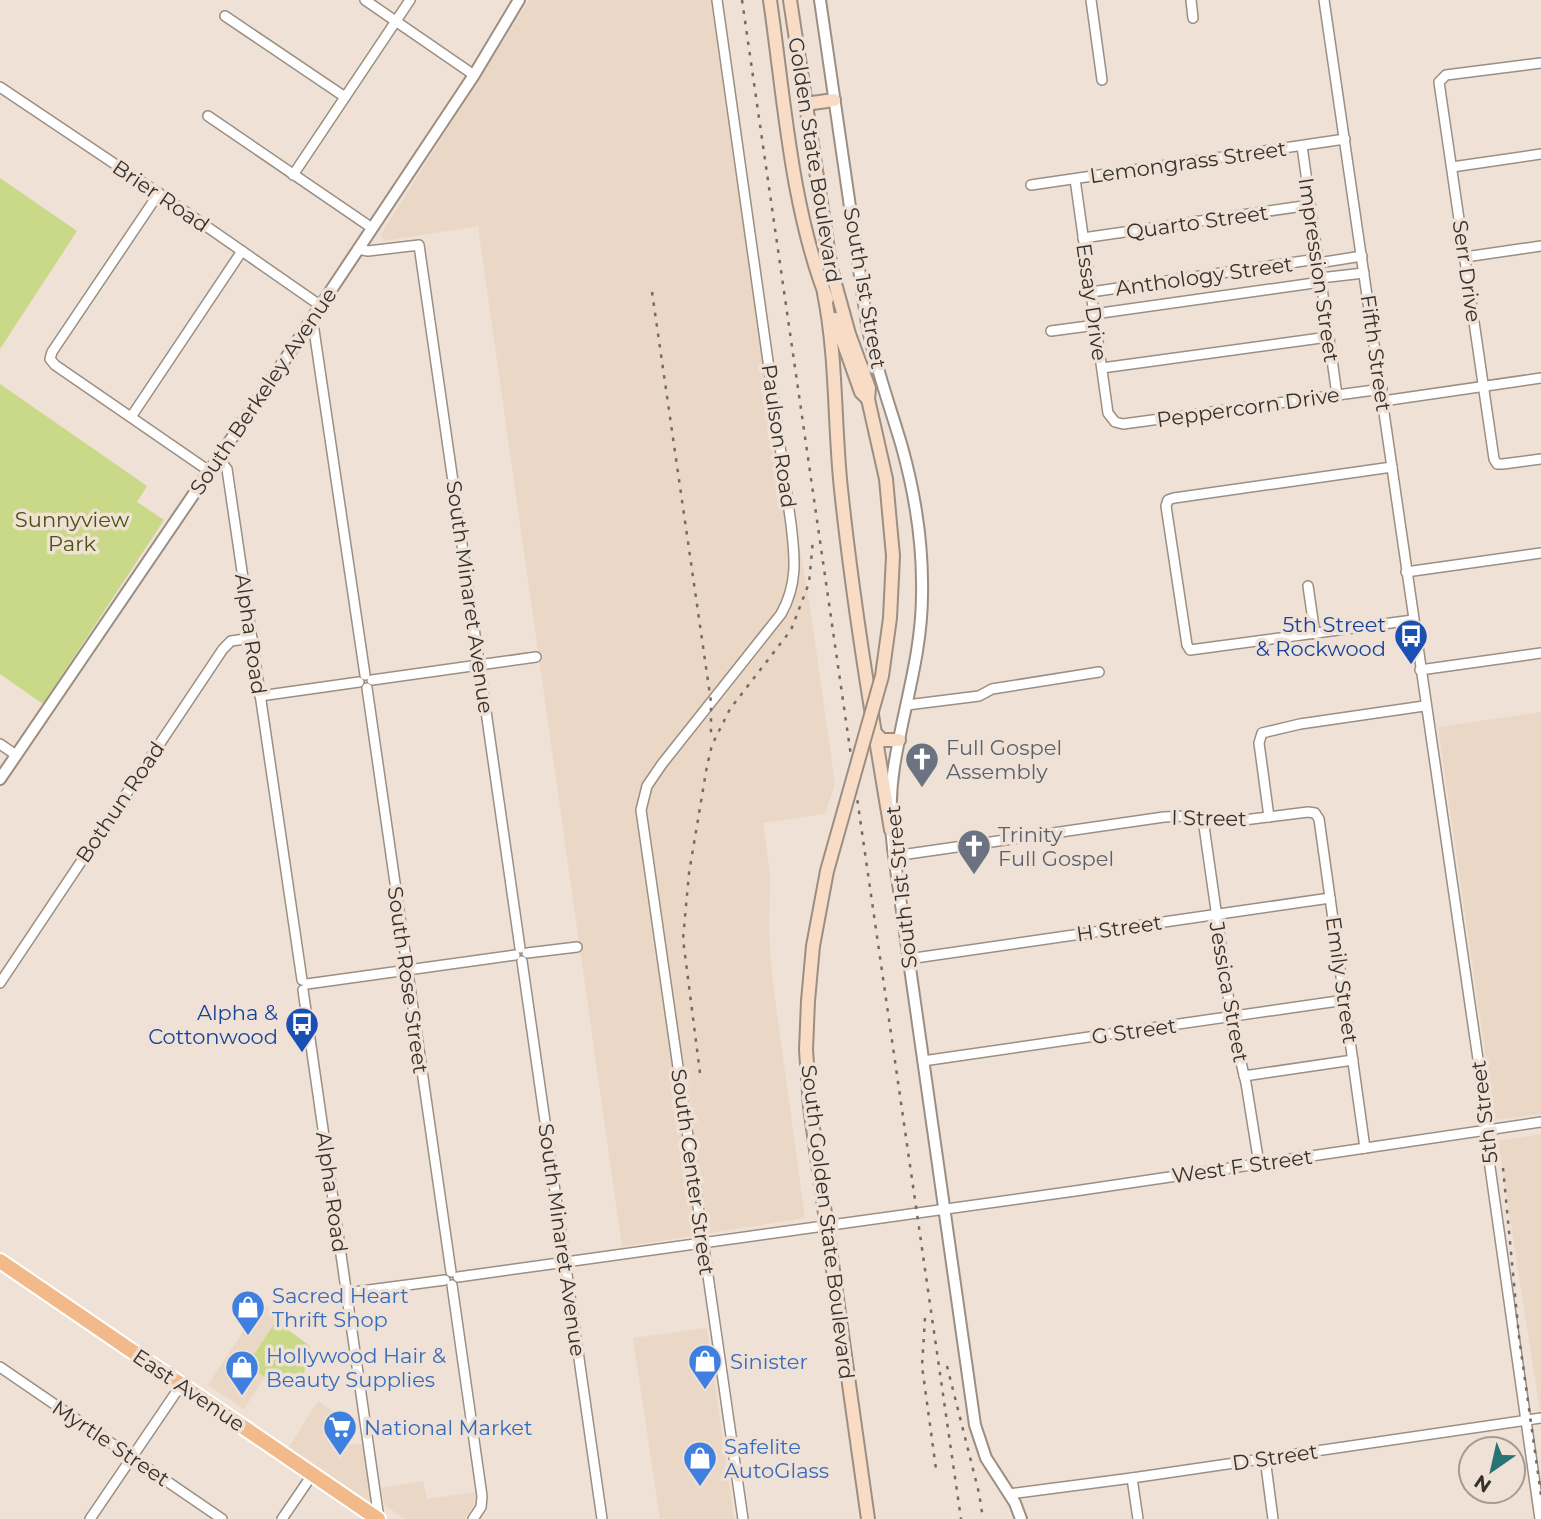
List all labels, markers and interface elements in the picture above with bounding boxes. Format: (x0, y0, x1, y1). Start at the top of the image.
street label: Golden State Boulevard (783, 35, 847, 285)
street label: Lemongrass Street (1088, 136, 1288, 188)
street label: Brier Road (108, 155, 214, 237)
street label: Impression Street (1294, 176, 1344, 364)
street label: Quarto Street (1124, 200, 1270, 244)
street label: South 1st Street (838, 205, 892, 371)
street label: Serr Drive (1447, 218, 1487, 324)
street label: Essay Drive (1071, 242, 1113, 362)
street label: Anthology Street (1114, 251, 1294, 301)
street label: South Berkeley Avenue (184, 283, 342, 499)
street label: Fifth Street (1355, 293, 1397, 413)
street label: Paulson Road (757, 362, 801, 510)
street label: Peppercorn Drive (1155, 382, 1341, 432)
street label: South Minaret Avenue (441, 479, 499, 715)
park label: Sunnyview Park (15, 507, 130, 556)
street label: Alpha Road (230, 572, 272, 696)
place label: 5th Street & Rockwood (1256, 612, 1386, 661)
bus stop icon: 5th Street & Rockwood (1392, 617, 1430, 666)
place label: Full Gospel Assembly (946, 735, 1062, 784)
street label: Bothun Road (70, 737, 170, 867)
church icon: Full Gospel Assembly (903, 740, 941, 789)
street label: South 1st Street (880, 804, 922, 970)
street label: I Street (1171, 805, 1247, 831)
place label: Trinity Full Gospel (998, 822, 1114, 871)
church icon: Trinity Full Gospel (955, 827, 993, 876)
street label: South Rose Street (382, 885, 434, 1075)
street label: H Street (1075, 910, 1163, 946)
street label: Emily Street (1321, 915, 1363, 1045)
street label: Jessica Street (1204, 919, 1254, 1064)
place label: Alpha & Cottonwood (148, 1000, 278, 1049)
bus stop icon: Alpha & Cottonwood (283, 1005, 321, 1054)
street label: G Street (1090, 1013, 1178, 1049)
street label: 5th Street (1465, 1059, 1503, 1165)
street label: South Golden State Boulevard (796, 1063, 860, 1381)
street label: South Center Street (666, 1067, 720, 1277)
street label: South Minaret Avenue (533, 1122, 591, 1358)
street label: Alpha Road (311, 1130, 353, 1254)
street label: West F Street (1170, 1144, 1314, 1188)
place label: Sacred Heart Thrift Shop (272, 1283, 409, 1332)
shop icon: Sacred Heart Thrift Shop (229, 1288, 267, 1337)
shop icon: Sinister (686, 1342, 724, 1391)
street label: East Avenue (128, 1343, 250, 1437)
place label: Hollywood Hair & Beauty Supplies (266, 1343, 446, 1392)
shop icon: Hollywood Hair & Beauty Supplies (223, 1348, 261, 1397)
place label: Sinister (730, 1349, 808, 1374)
street label: Myrtle Street (48, 1395, 174, 1491)
supermarket icon: National Market (321, 1408, 359, 1457)
place label: National Market (364, 1415, 533, 1440)
place label: Safelite AutoGlass (724, 1434, 829, 1483)
north arrow (1457, 1435, 1527, 1505)
shop icon: Safelite AutoGlass (681, 1439, 719, 1488)
street label: D Street (1231, 1439, 1319, 1475)
text: N (1470, 1470, 1496, 1498)

